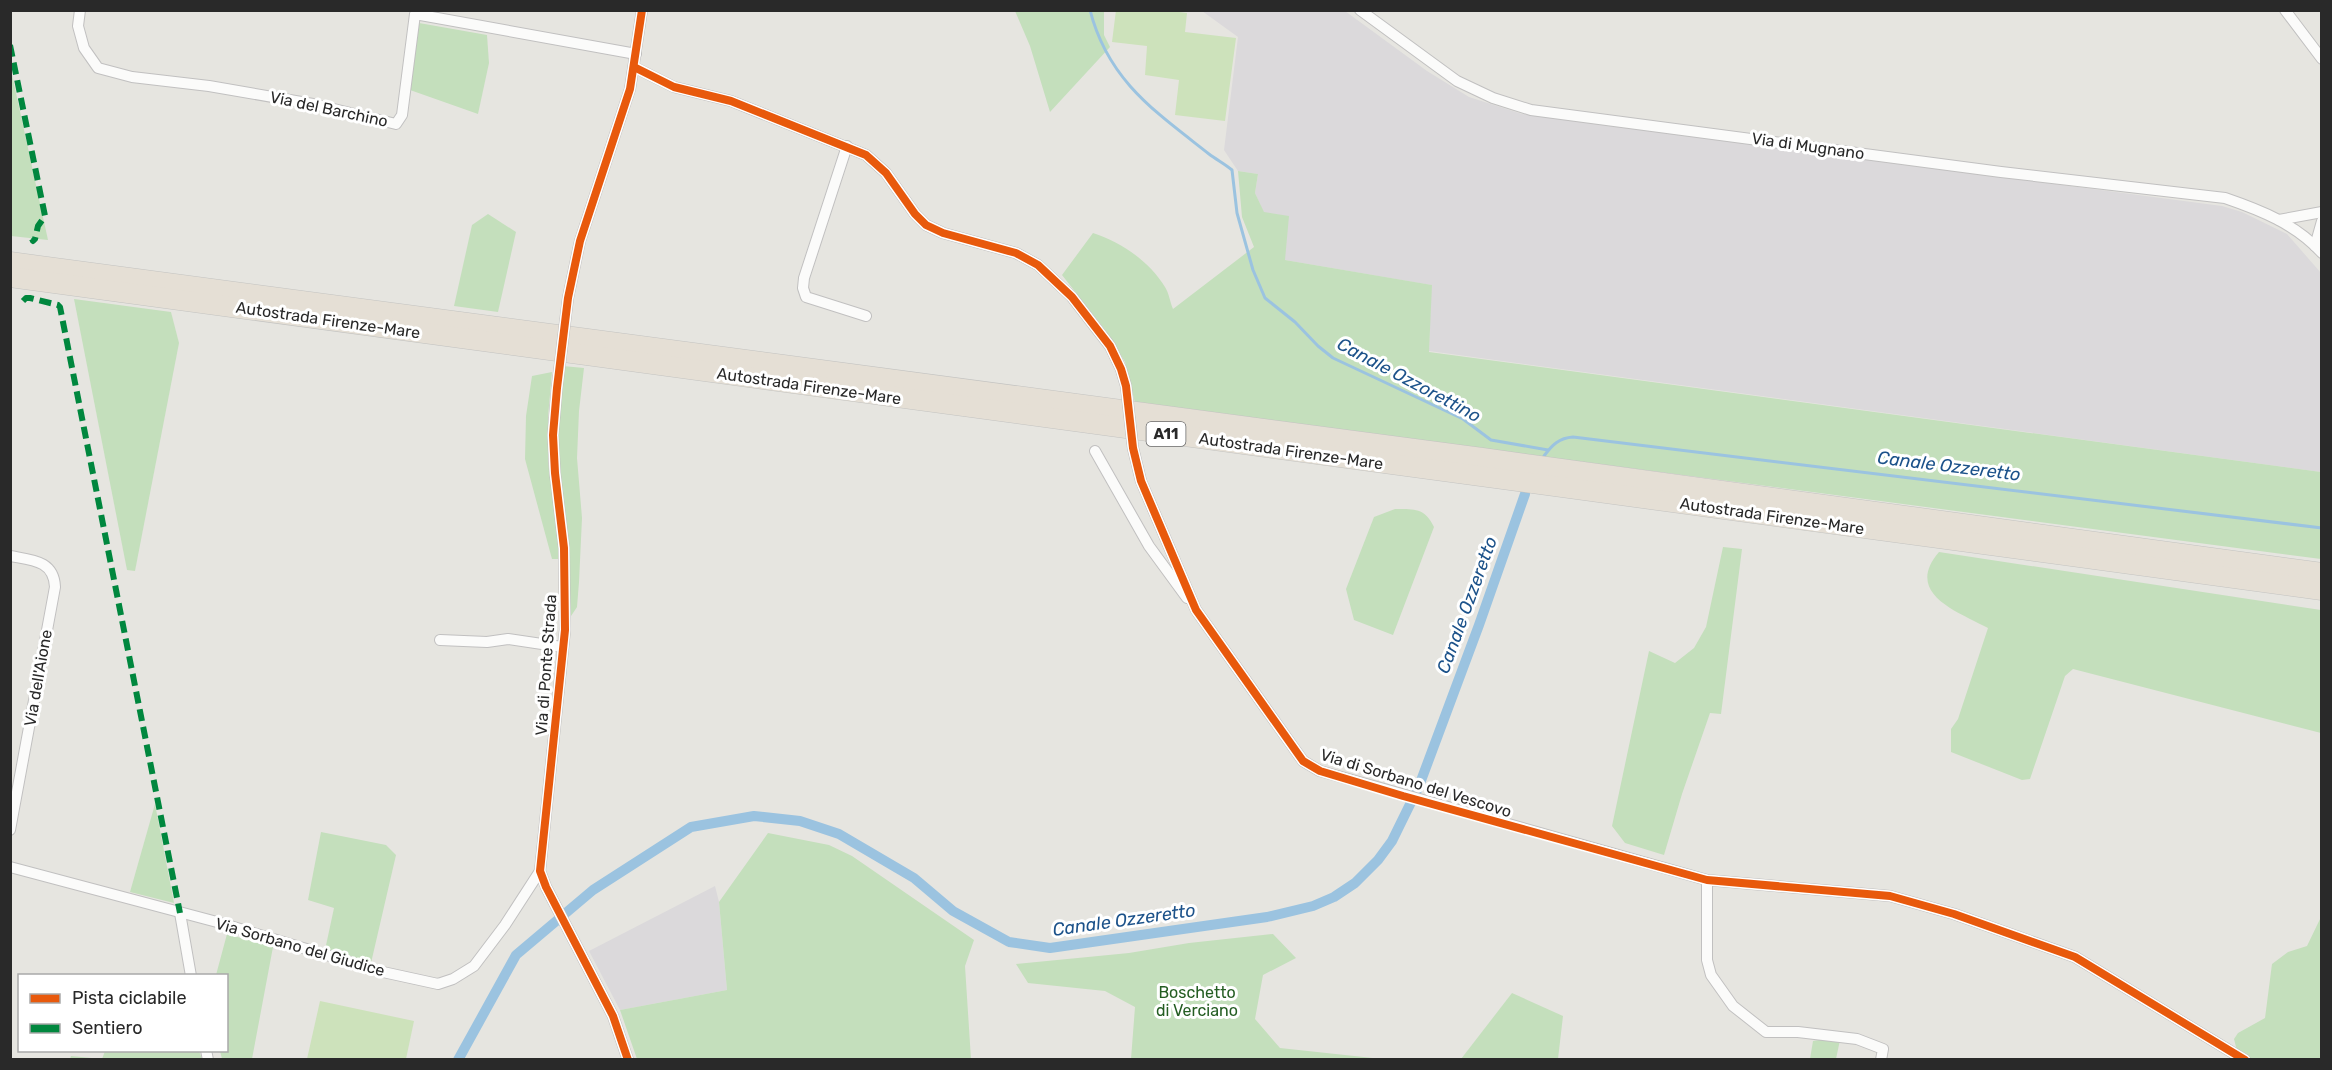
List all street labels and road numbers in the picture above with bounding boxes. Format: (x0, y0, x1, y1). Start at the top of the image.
street label: Via del Barchino (268, 87, 390, 131)
street label: Via di Mugnano (1750, 129, 1866, 163)
street label: Autostrada Firenze-Mare (235, 298, 421, 342)
street label: Autostrada Firenze-Mare (716, 364, 902, 408)
road number: A11 (1146, 422, 1186, 446)
street label: Autostrada Firenze-Mare (1198, 429, 1384, 473)
street label: Autostrada Firenze-Mare (1679, 494, 1865, 538)
street label: Via di Ponte Strada (532, 594, 560, 736)
street label: Via dell'Aione (20, 628, 56, 728)
street label: Via di Sorbano del Vescovo (1318, 745, 1514, 821)
street label: Via Sorbano del Giudice (213, 914, 387, 980)

